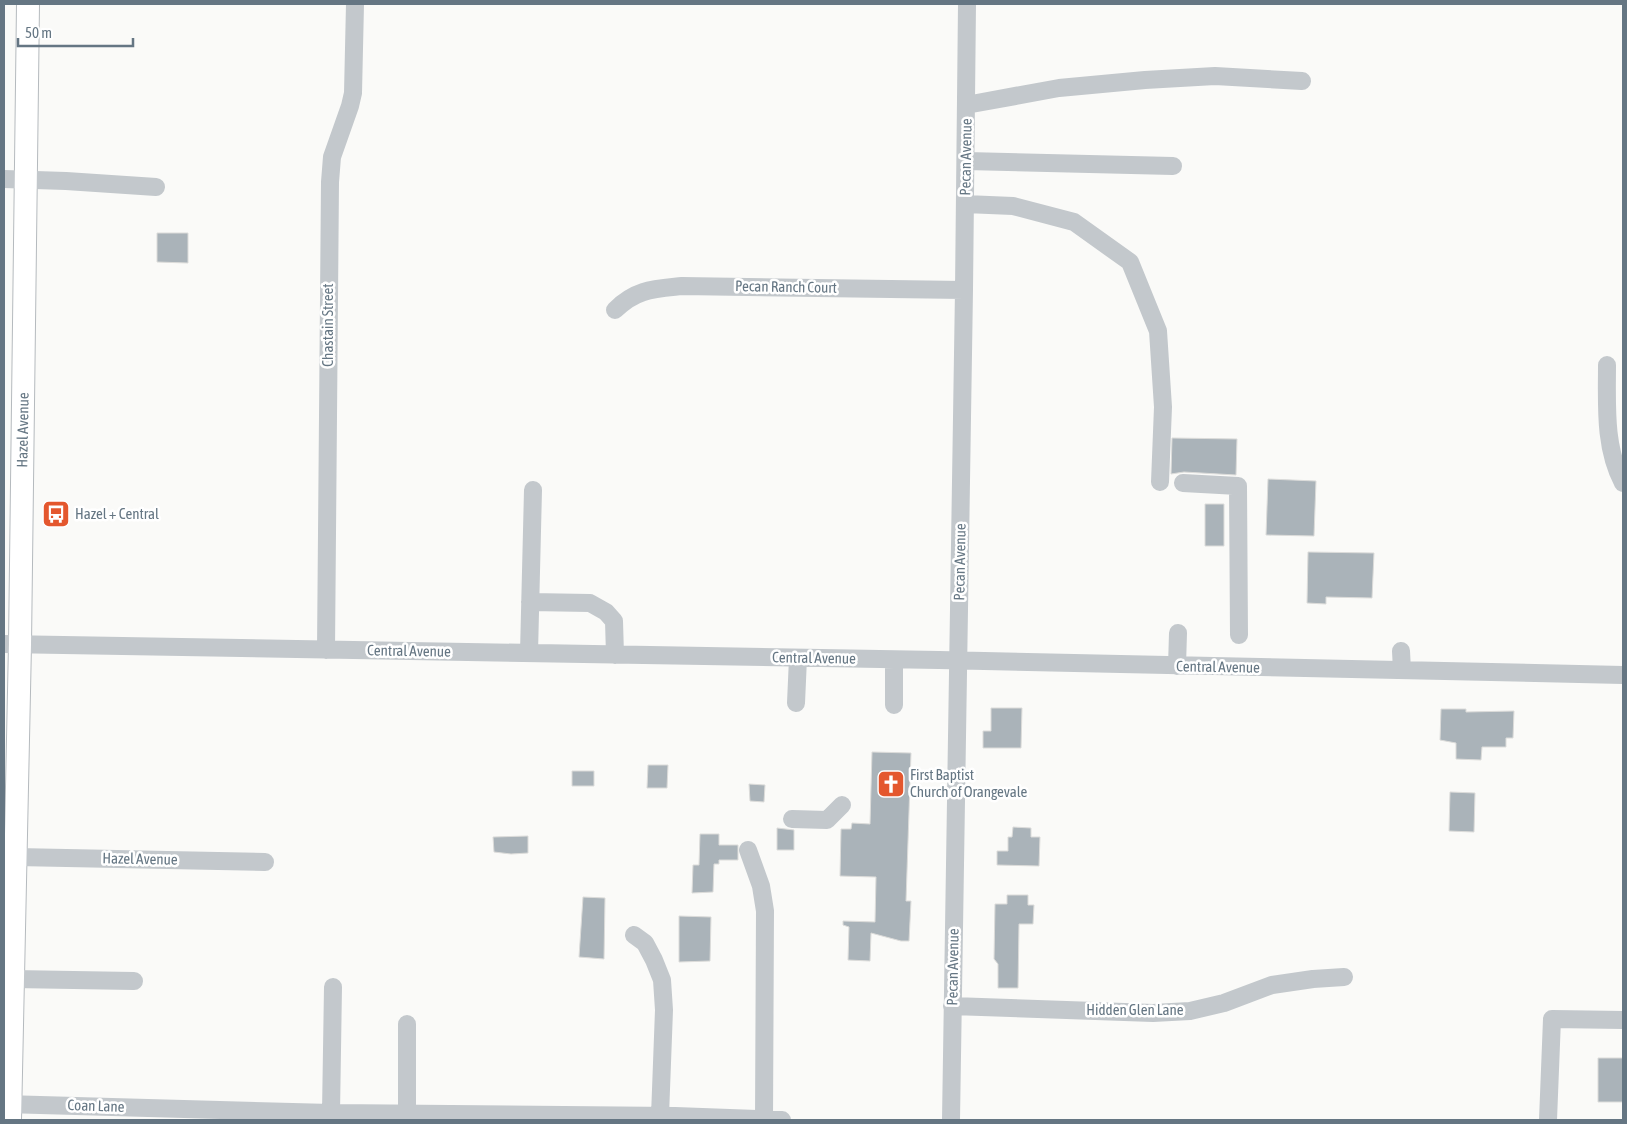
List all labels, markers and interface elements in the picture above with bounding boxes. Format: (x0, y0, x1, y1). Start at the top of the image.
scale bar (18, 15, 132, 47)
text: 50 m (25, 24, 52, 41)
street label: Pecan Avenue (956, 118, 975, 196)
street label: Pecan Ranch Court (735, 277, 837, 296)
street label: Chastain Street (319, 283, 336, 367)
street label: Hazel Avenue (13, 392, 32, 468)
bus stop icon: Hazel + Central (41, 499, 71, 529)
place label: Hazel + Central (75, 505, 159, 522)
street label: Pecan Avenue (950, 523, 969, 601)
street label: Central Avenue (367, 641, 451, 660)
street label: Central Avenue (772, 648, 856, 667)
street label: Central Avenue (1176, 657, 1260, 676)
place label: First Baptist Church of Orangevale (910, 766, 1028, 800)
church icon: First Baptist Church of Orangevale (876, 769, 906, 799)
street label: Hazel Avenue (102, 849, 178, 868)
street label: Pecan Avenue (943, 928, 962, 1006)
street label: Hidden Glen Lane (1086, 1001, 1184, 1018)
street label: Coan Lane (67, 1096, 125, 1115)

